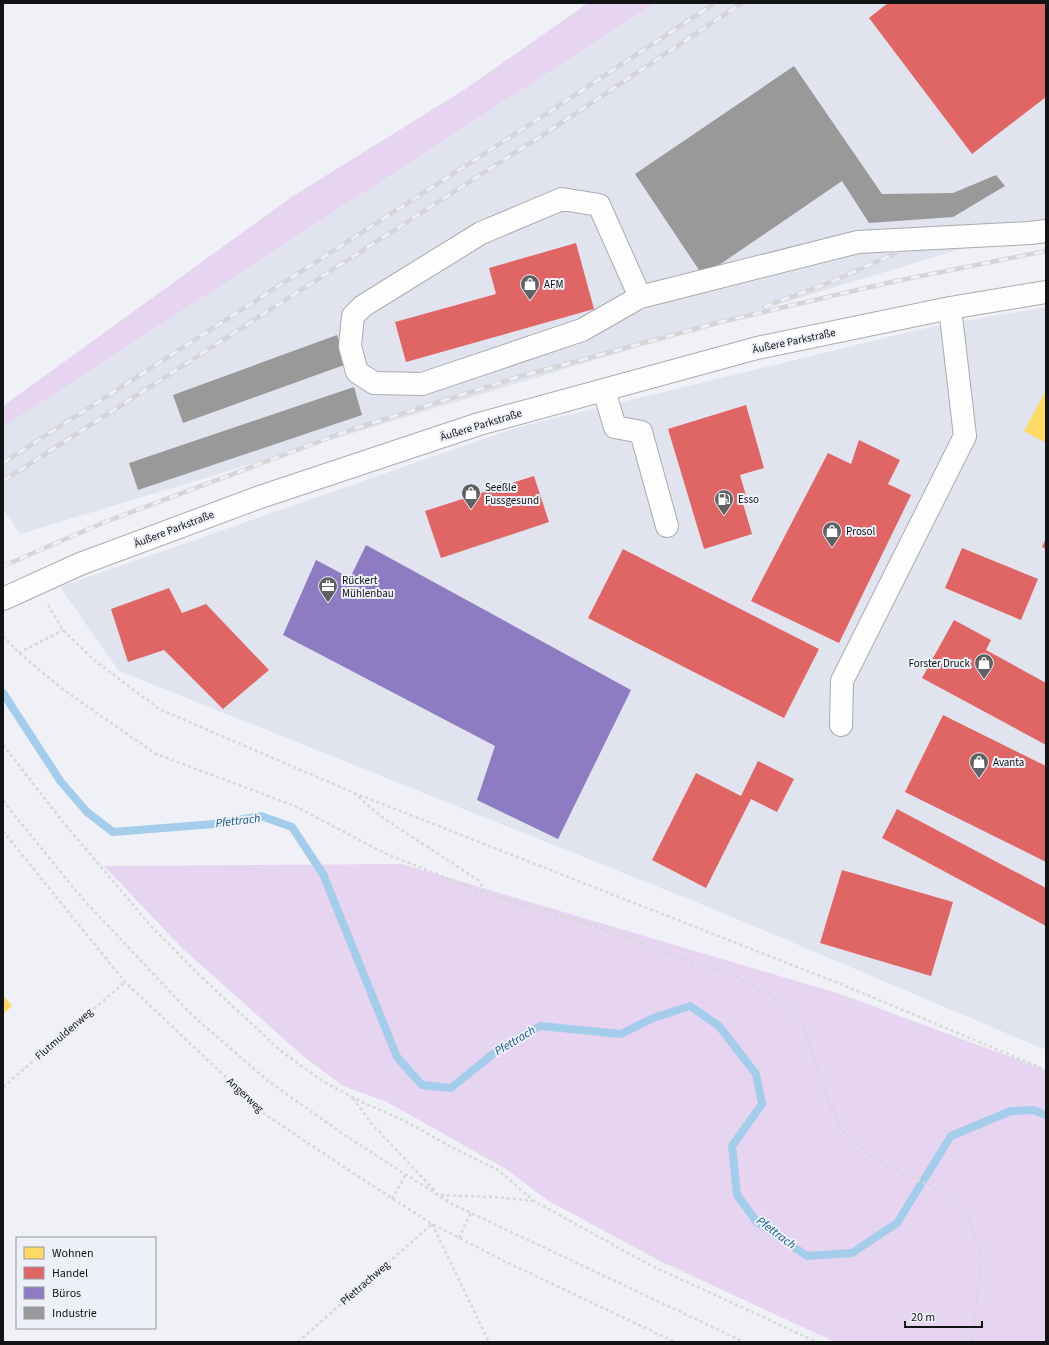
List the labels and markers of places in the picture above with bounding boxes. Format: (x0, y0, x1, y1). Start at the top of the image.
shop icon: AFM (519, 273, 541, 301)
place label: AFM (544, 277, 563, 292)
place label: Seeßle Fussgesund (485, 480, 539, 508)
shop icon: Seeßle Fussgesund (460, 482, 482, 510)
fuel station icon: Esso (713, 488, 735, 516)
place label: Esso (738, 492, 759, 507)
shop icon: Prosol (821, 520, 843, 548)
place label: Prosol (846, 524, 875, 539)
place label: Rückert Mühlenbau (342, 573, 394, 601)
office icon: Rückert Mühlenbau (317, 575, 339, 603)
shop icon: Forster Druck (973, 652, 995, 680)
place label: Forster Druck (909, 656, 971, 671)
shop icon: Avanta (968, 751, 990, 779)
place label: Avanta (993, 755, 1024, 770)

